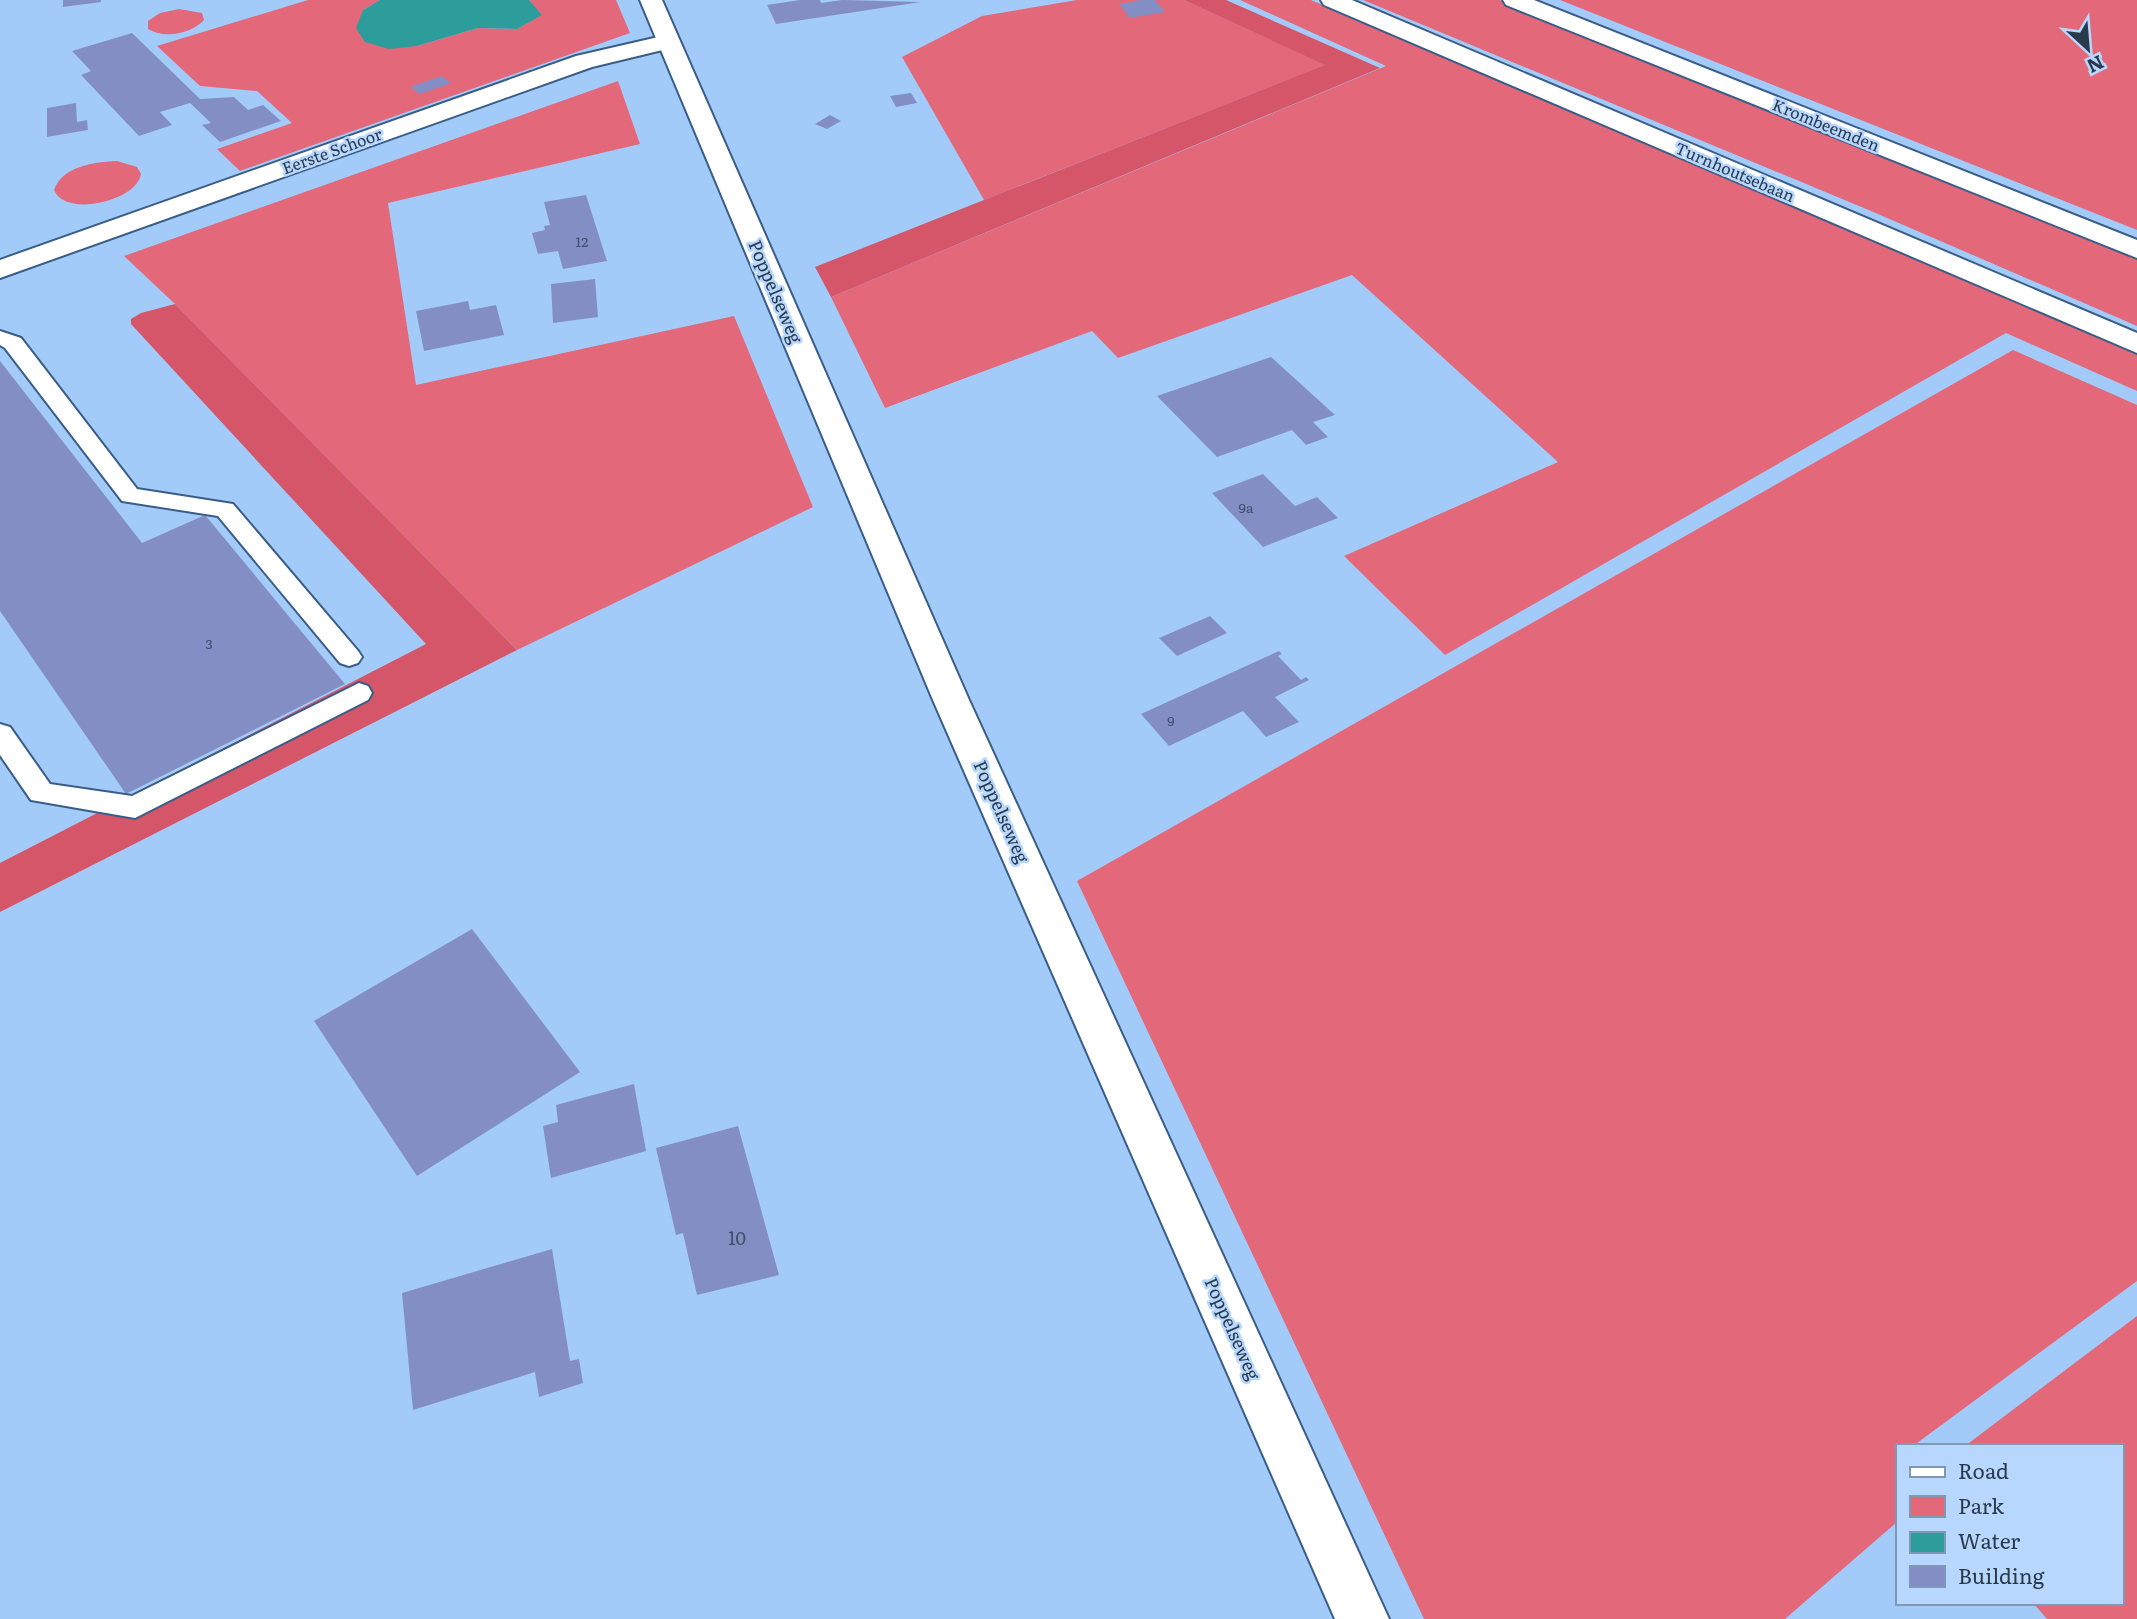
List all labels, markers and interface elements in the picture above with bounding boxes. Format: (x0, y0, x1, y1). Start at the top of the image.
north arrow (2053, 14, 2123, 84)
text: N (2083, 49, 2109, 81)
street label: Krombeemden (1769, 92, 1884, 157)
street label: Eerste Schoor (278, 121, 385, 179)
street label: Turnhoutsebaan (1672, 135, 1799, 207)
house number: 12 (576, 231, 588, 251)
street label: Poppelseweg (742, 235, 811, 348)
house number: 9a (1239, 497, 1254, 517)
house number: 3 (205, 633, 213, 653)
house number: 9 (1167, 710, 1175, 730)
street label: Poppelseweg (968, 756, 1038, 868)
house number: 10 (728, 1224, 746, 1251)
street label: Poppelseweg (1199, 1273, 1269, 1385)
legend (1896, 1444, 2123, 1605)
text: Road (1958, 1454, 2009, 1485)
text: Park (1958, 1489, 2004, 1520)
text: Water (1958, 1524, 2020, 1555)
text: Building (1958, 1559, 2045, 1590)

